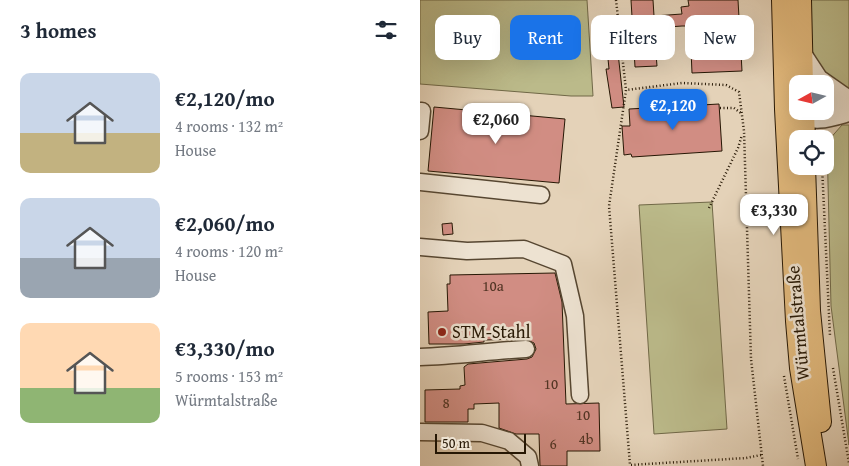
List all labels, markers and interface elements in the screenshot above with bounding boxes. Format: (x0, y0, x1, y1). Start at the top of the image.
text: 3 homes (20, 15, 96, 46)
chip: Buy (435, 15, 500, 60)
chip: Rent (510, 15, 581, 60)
chip: Filters (591, 15, 675, 60)
chip: New (685, 15, 754, 60)
icon: filters (372, 16, 400, 44)
north arrow (789, 75, 834, 120)
map controls (789, 75, 834, 175)
text: €2,120/mo (175, 83, 275, 114)
pin: €2,120 (632, 88, 714, 131)
icon: home (60, 93, 120, 153)
text: €2,120 (650, 93, 696, 117)
pin: €2,060 (455, 102, 537, 145)
text: €2,060 (473, 107, 519, 131)
text: 4 rooms · 132 m² (175, 114, 283, 138)
button: locate (789, 130, 834, 175)
text: House (175, 138, 216, 162)
pin: €3,330 (733, 194, 815, 236)
text: €3,330 (751, 198, 797, 222)
text: €2,060/mo (175, 208, 275, 239)
icon: home (60, 218, 120, 278)
text: 4 rooms · 120 m² (175, 239, 283, 263)
text: House (175, 263, 216, 287)
street label: Würmtalstraße (779, 264, 816, 382)
house number: 10a (482, 275, 504, 296)
place label: STM-Stahl (452, 318, 531, 345)
marker: STM-Stahl (436, 326, 448, 338)
text: €3,330/mo (175, 333, 275, 364)
icon: home (60, 343, 120, 403)
text: 5 rooms · 153 m² (175, 364, 283, 388)
house number: 10 (544, 373, 558, 394)
text: Würmtalstraße (175, 388, 278, 412)
house number: 8 (442, 392, 450, 413)
house number: 10 (576, 404, 590, 425)
house number: 4b (579, 428, 594, 449)
scale bar (435, 431, 526, 454)
text: 50 m (442, 433, 470, 453)
house number: 6 (549, 433, 557, 454)

